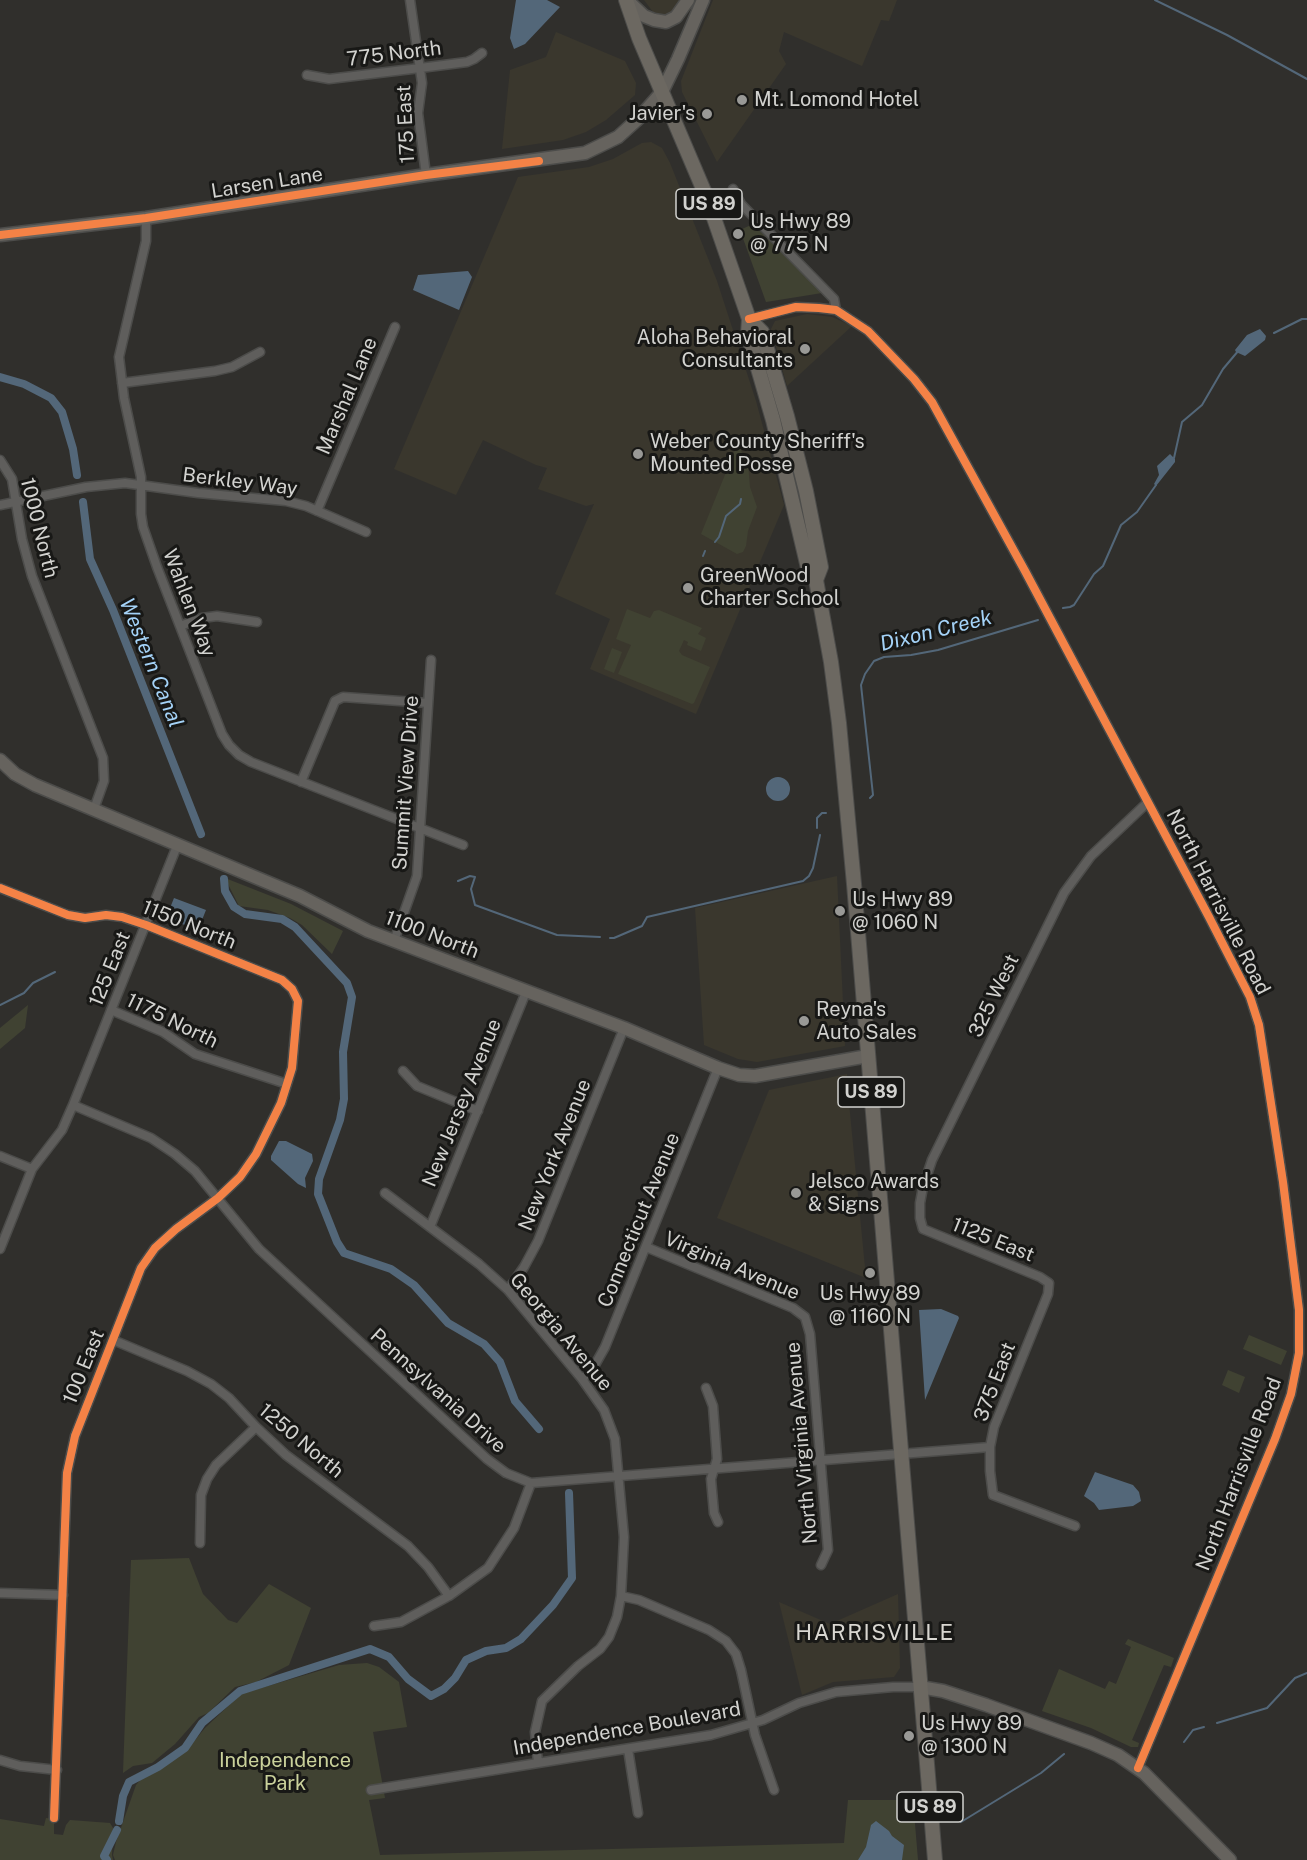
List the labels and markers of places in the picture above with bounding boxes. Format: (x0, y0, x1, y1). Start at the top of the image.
place label: Mt. Lomond Hotel (754, 88, 919, 112)
marker: Mt. Lomond Hotel (735, 93, 749, 107)
place label: Javier's (629, 102, 695, 126)
marker: Javier's (700, 107, 714, 121)
place label: Us Hwy 89 @ 775 N (750, 210, 851, 257)
marker: Us Hwy 89 @ 775 N (731, 227, 745, 241)
place label: Aloha Behavioral Consultants (637, 326, 793, 373)
marker: Aloha Behavioral Consultants (798, 342, 812, 356)
place label: Weber County Sheriff's Mounted Posse (650, 430, 865, 477)
marker: Weber County Sheriff's Mounted Posse (631, 447, 645, 461)
place label: GreenWood Charter School (700, 564, 840, 611)
marker: GreenWood Charter School (681, 581, 695, 595)
place label: Us Hwy 89 @ 1060 N (852, 888, 953, 935)
marker: Us Hwy 89 @ 1060 N (833, 904, 847, 918)
place label: Reyna's Auto Sales (816, 998, 917, 1045)
marker: Reyna's Auto Sales (797, 1014, 811, 1028)
place label: Jelsco Awards & Signs (808, 1170, 939, 1217)
marker: Jelsco Awards & Signs (789, 1186, 803, 1200)
marker: Us Hwy 89 @ 1160 N (863, 1266, 877, 1280)
place label: Us Hwy 89 @ 1160 N (820, 1282, 920, 1329)
place label: Us Hwy 89 @ 1300 N (921, 1712, 1022, 1759)
marker: Us Hwy 89 @ 1300 N (902, 1729, 916, 1743)

